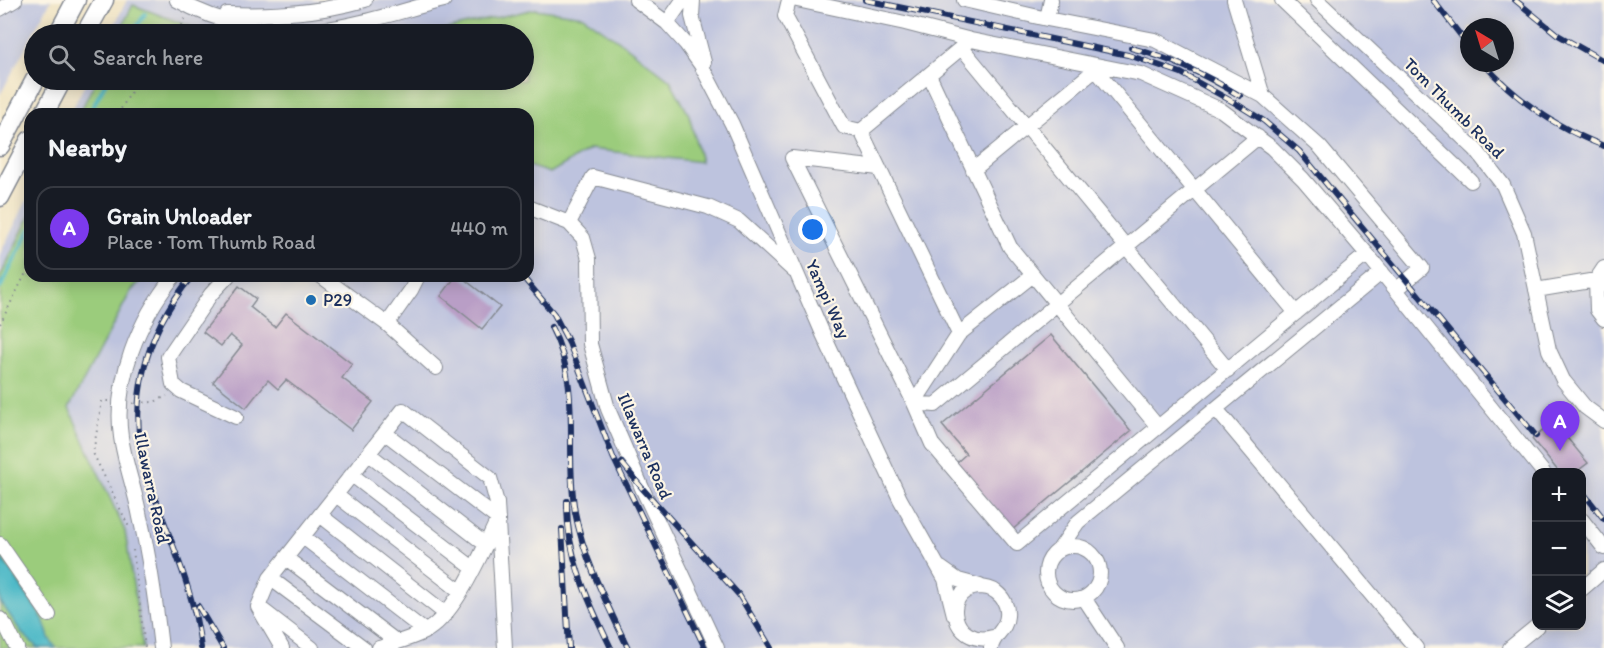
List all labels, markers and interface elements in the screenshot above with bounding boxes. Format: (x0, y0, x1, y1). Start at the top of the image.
north arrow (1460, 18, 1514, 72)
search box (24, 24, 534, 90)
icon: search (45, 41, 78, 74)
text: Search here (93, 44, 203, 71)
street label: Tom Thumb Road (1399, 53, 1509, 163)
text: Nearby (48, 131, 127, 163)
text: Grain Unloader (107, 203, 252, 230)
your location (798, 215, 827, 244)
text: A (63, 216, 76, 240)
text: 440 m (450, 216, 508, 240)
text: Place · Tom Thumb Road (107, 230, 315, 254)
street label: Yampi Way (801, 256, 855, 342)
place label: P29 (323, 289, 352, 311)
marker: P29 (304, 293, 318, 307)
street label: Illawarra Road (613, 390, 677, 503)
pin: A (1540, 402, 1580, 451)
street label: Illawarra Road (129, 430, 175, 546)
map controls (1532, 468, 1586, 630)
button: + (1532, 468, 1586, 522)
button: − (1532, 522, 1586, 576)
button: layers (1532, 576, 1586, 630)

